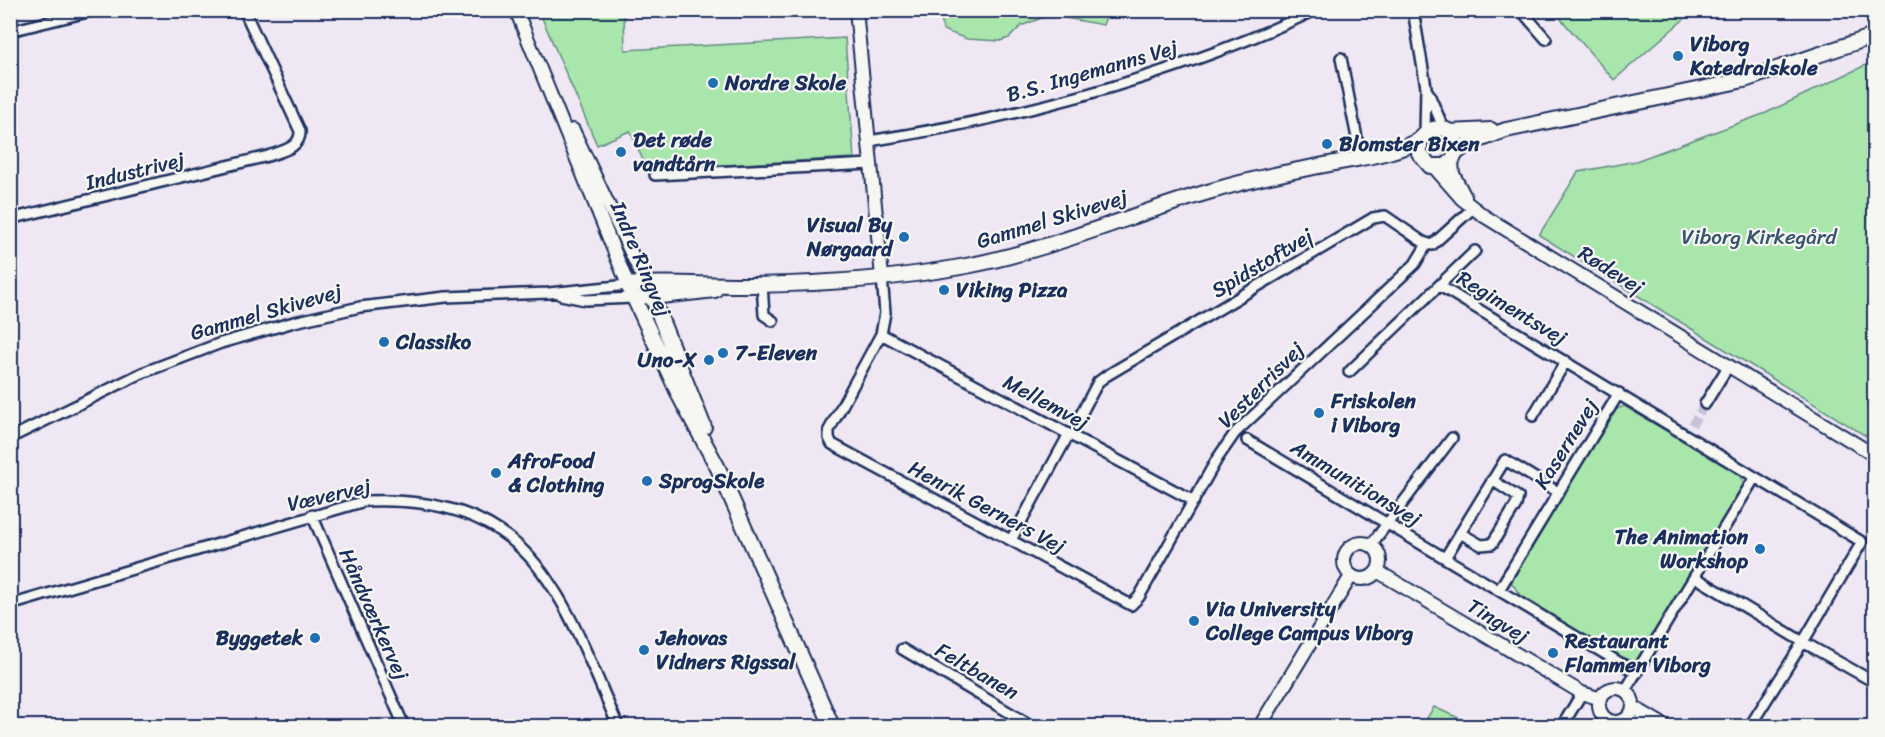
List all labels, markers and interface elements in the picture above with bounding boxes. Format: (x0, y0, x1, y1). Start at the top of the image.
place label: Viborg Katedralskole (1689, 25, 1818, 87)
street label: B.S. Ingemanns Vej (1002, 28, 1182, 114)
marker: Viborg Katedralskole (1671, 49, 1685, 63)
place label: Nordre Skole (724, 64, 846, 102)
marker: Nordre Skole (706, 76, 720, 90)
place label: Det røde vandtårn (633, 121, 716, 183)
place label: Blomster Bixen (1339, 125, 1480, 163)
marker: Blomster Bixen (1320, 137, 1334, 151)
street label: Industrivej (80, 140, 189, 202)
marker: Det røde vandtårn (614, 145, 628, 159)
street label: Gammel Skivevej (972, 178, 1132, 260)
street label: Indre Ringvej (599, 194, 683, 323)
place label: Visual By Nørgaard (806, 206, 894, 268)
street label: Spidstoftvej (1204, 217, 1321, 308)
park label: Viborg Kirkegård (1681, 218, 1838, 256)
marker: Visual By Nørgaard (897, 230, 911, 244)
street label: Rødevej (1570, 235, 1652, 306)
street label: Regimentsvej (1449, 260, 1575, 356)
place label: Viking Pizza (956, 271, 1068, 309)
street label: Gammel Skivevej (186, 272, 346, 352)
marker: Viking Pizza (937, 283, 951, 297)
place label: Classiko (395, 323, 472, 361)
street label: Vesterrisvej (1208, 332, 1314, 438)
place label: 7-Eleven (735, 334, 818, 372)
marker: Classiko (377, 335, 391, 349)
place label: Uno-X (638, 341, 697, 379)
marker: 7-Eleven (716, 346, 730, 360)
marker: Uno-X (702, 353, 716, 367)
street label: Mellemvej (996, 363, 1096, 441)
place label: Friskolen i Viborg (1330, 382, 1416, 444)
street label: Kasernevej (1523, 391, 1609, 497)
marker: Friskolen i Viborg (1312, 406, 1326, 420)
street label: Ammunitionsvej (1282, 428, 1429, 537)
place label: AfroFood & Clothing (507, 442, 605, 504)
street label: Henrik Gerners Vej (901, 449, 1073, 565)
place label: SprogSkole (658, 462, 765, 500)
marker: AfroFood & Clothing (489, 466, 503, 480)
street label: Vævervej (283, 467, 375, 523)
marker: SprogSkole (640, 474, 654, 488)
place label: The Animation Workshop (1615, 518, 1749, 580)
street label: Håndværkervej (328, 542, 420, 686)
marker: The Animation Workshop (1753, 542, 1767, 556)
street label: Tingvej (1460, 588, 1537, 655)
place label: Via University College Campus Viborg (1205, 590, 1414, 652)
marker: Via University College Campus Viborg (1187, 614, 1201, 628)
place label: Byggetek (216, 619, 304, 657)
place label: Jehovas Vidners Rigssal (655, 619, 796, 681)
place label: Restaurant Flammen Viborg (1564, 622, 1711, 684)
marker: Byggetek (308, 631, 322, 645)
street label: Feltbanen (928, 632, 1026, 710)
marker: Jehovas Vidners Rigssal (637, 643, 651, 657)
marker: Restaurant Flammen Viborg (1546, 646, 1560, 660)

